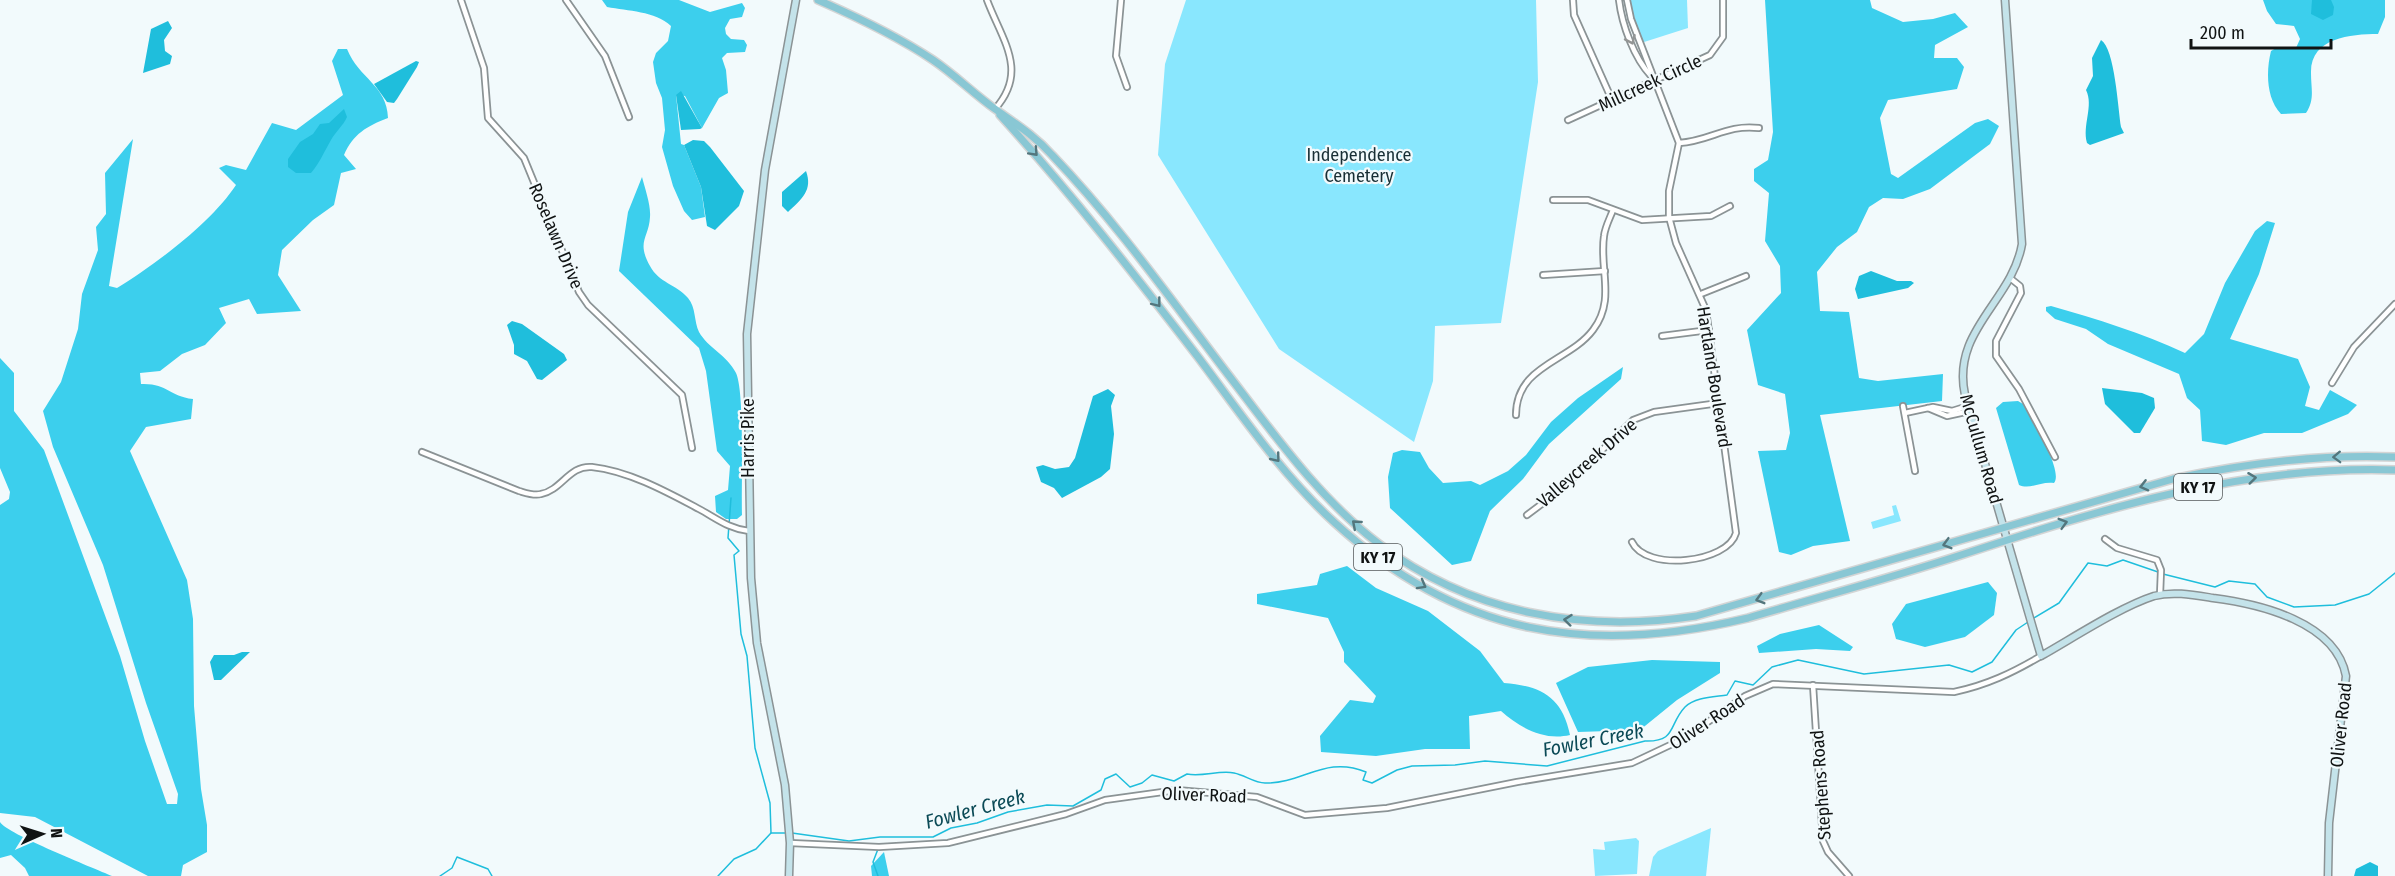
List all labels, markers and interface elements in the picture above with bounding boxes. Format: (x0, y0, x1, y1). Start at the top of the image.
scale bar (2191, 12, 2330, 50)
text: 200 m (2200, 22, 2245, 44)
one-way arrow (1624, 33, 1636, 44)
street label: Millcreek Circle (1595, 49, 1705, 117)
park label: Independence Cemetery (1307, 144, 1412, 187)
one-way arrow (1027, 145, 1038, 156)
street label: Roselawn Drive (524, 180, 588, 292)
one-way arrow (1149, 297, 1160, 308)
street label: Hartland Boulevard (1692, 305, 1736, 449)
street label: McCullum Road (1955, 392, 2007, 506)
street label: Harris Pike (737, 398, 759, 478)
street label: Valleycreek Drive (1533, 414, 1642, 512)
one-way arrow (2332, 450, 2341, 463)
one-way arrow (1268, 451, 1279, 462)
one-way arrow (2248, 472, 2257, 485)
road number: KY 17 (2174, 474, 2222, 500)
one-way arrow (2139, 479, 2149, 492)
one-way arrow (2057, 518, 2068, 530)
one-way arrow (1352, 520, 1362, 531)
one-way arrow (1943, 537, 1953, 549)
road number: KY 17 (1354, 544, 1402, 570)
one-way arrow (1416, 578, 1426, 589)
one-way arrow (1755, 592, 1766, 604)
one-way arrow (1563, 614, 1573, 627)
street label: Oliver Road (2326, 681, 2356, 769)
street label: Oliver Road (1665, 690, 1749, 754)
water label: Fowler Creek (1540, 718, 1646, 762)
street label: Stephens Road (1806, 729, 1836, 841)
street label: Oliver Road (1161, 783, 1247, 807)
water label: Fowler Creek (922, 784, 1028, 834)
north arrow (12, 804, 72, 864)
text: N (47, 828, 66, 839)

